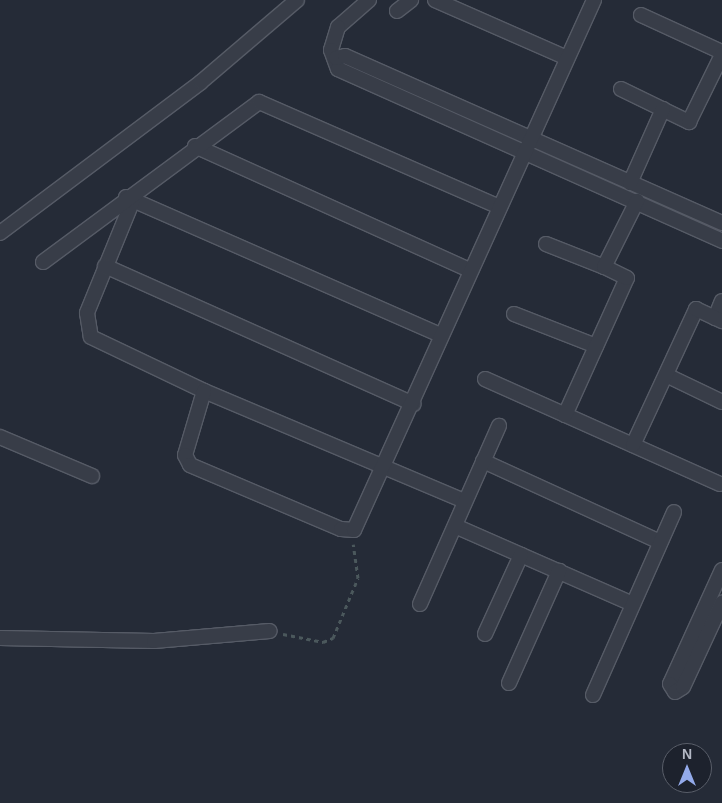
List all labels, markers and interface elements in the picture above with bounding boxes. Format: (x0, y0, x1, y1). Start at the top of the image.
north arrow (662, 743, 712, 793)
text: N (682, 746, 692, 762)

